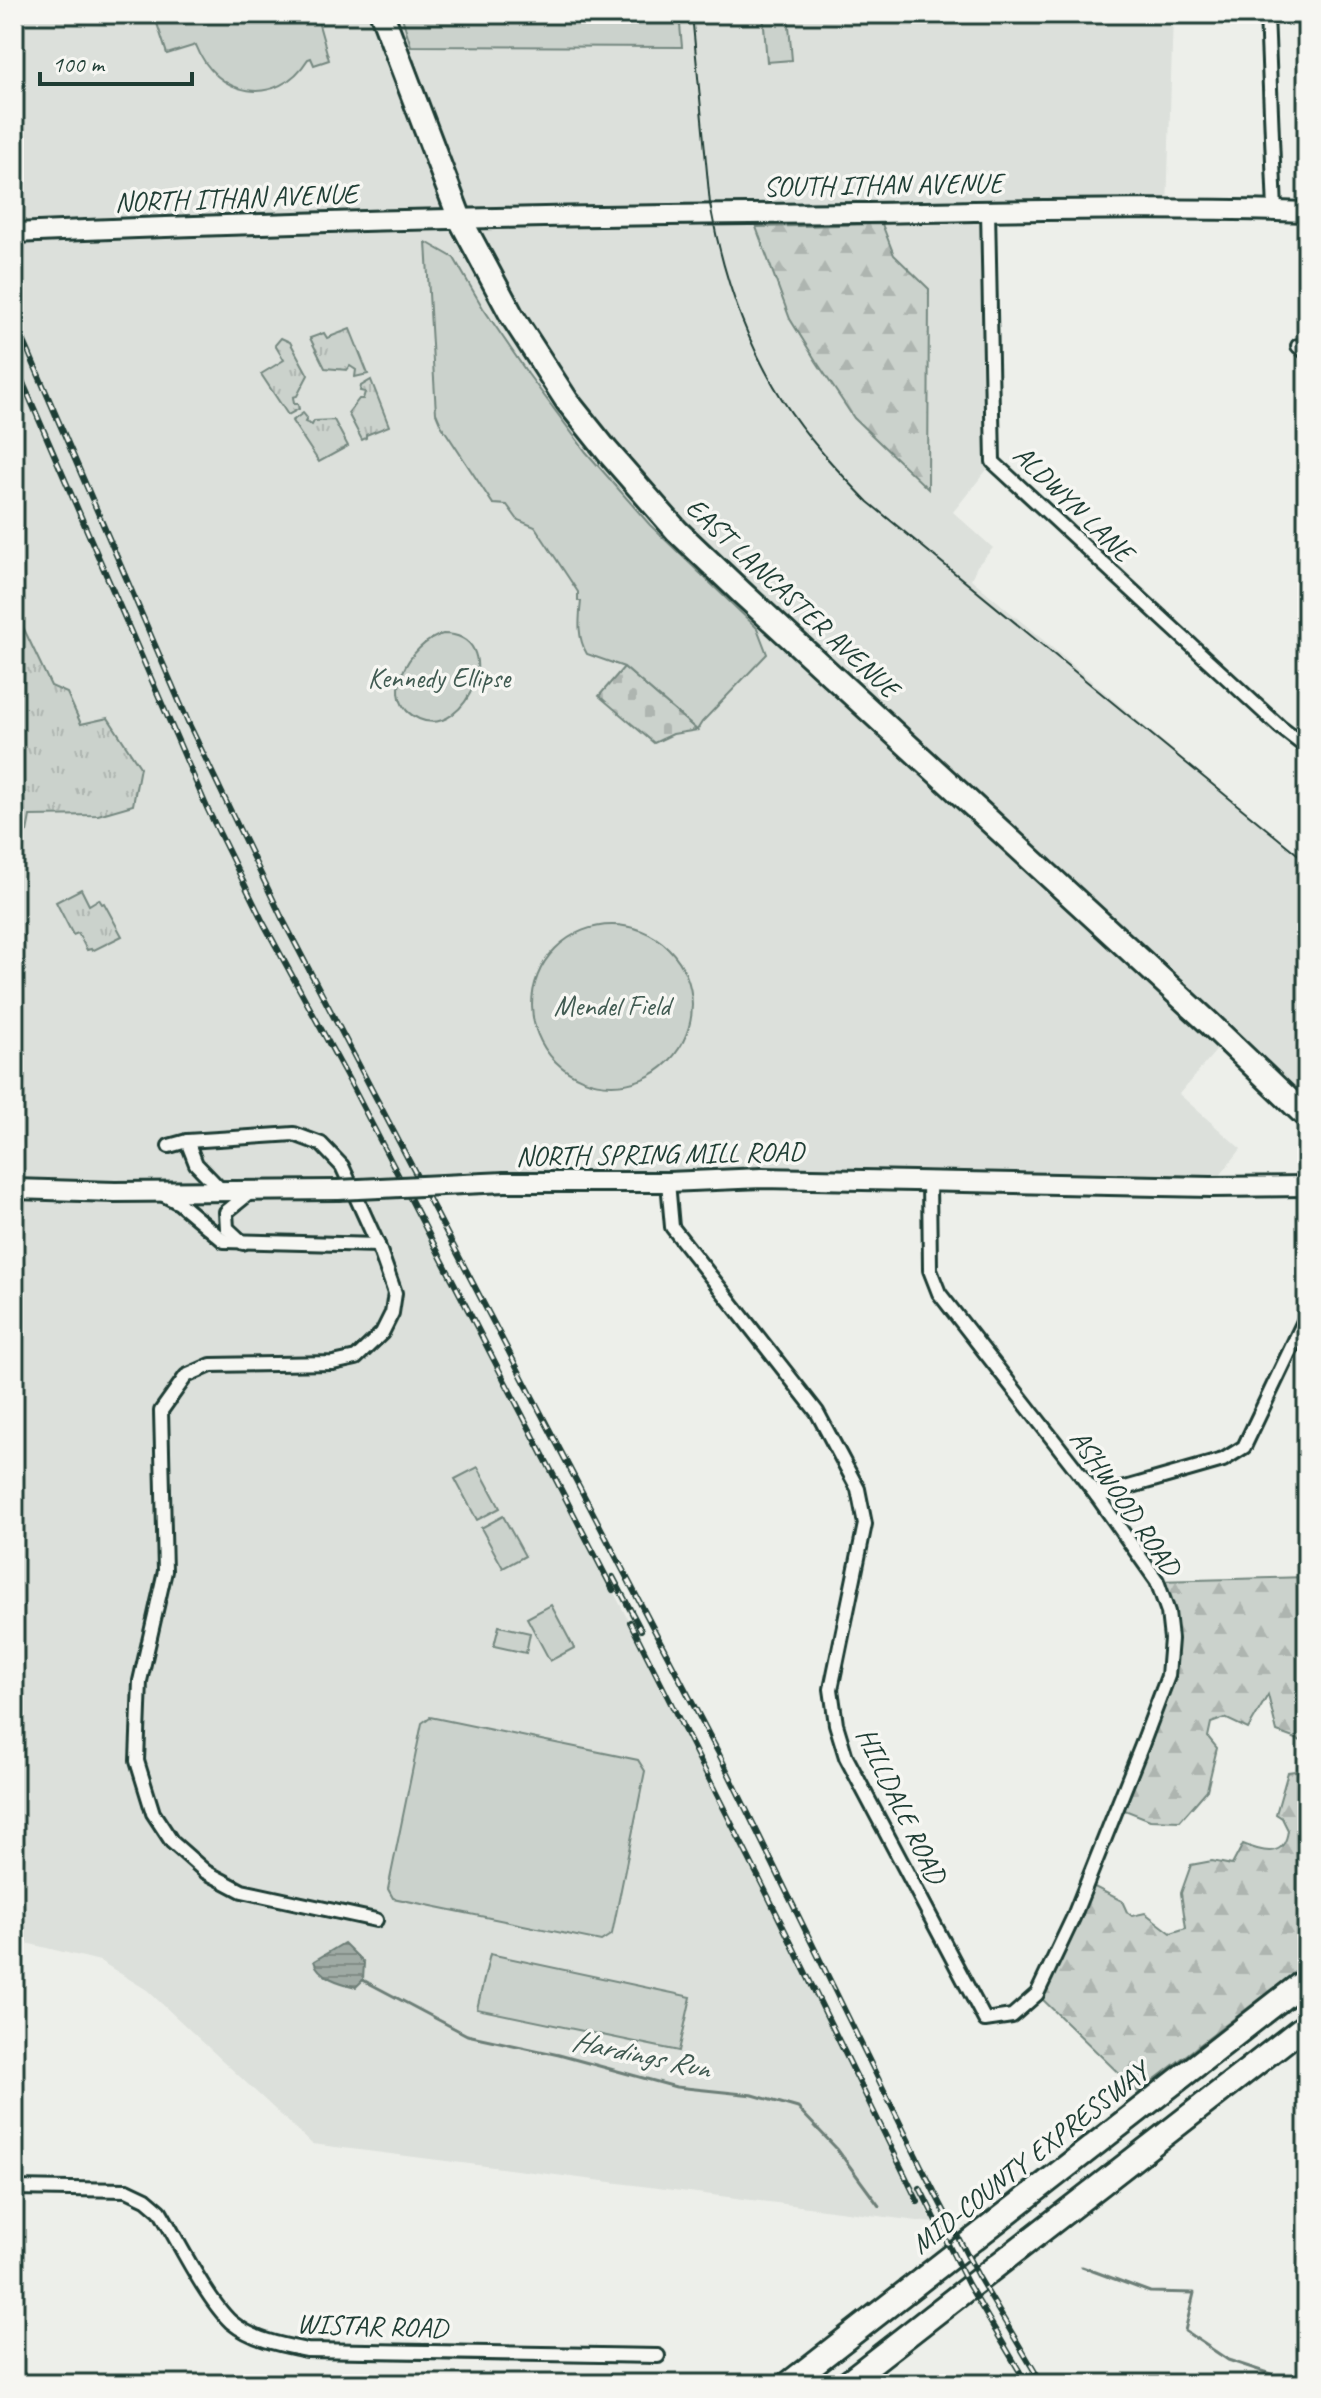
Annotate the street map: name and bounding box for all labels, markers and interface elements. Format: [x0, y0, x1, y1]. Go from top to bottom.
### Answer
scale bar [40, 36, 192, 86]
text: 100 m [52, 49, 106, 79]
street label: SOUTH ITHAN AVENUE [763, 165, 1007, 204]
street label: NORTH ITHAN AVENUE [114, 176, 361, 219]
street label: ALDWYN LANE [1006, 437, 1144, 572]
street label: EAST LANCASTER AVENUE [679, 489, 909, 708]
park label: Kennedy Ellipse [368, 660, 512, 695]
park label: Mendel Field [554, 988, 674, 1023]
street label: NORTH SPRING MILL ROAD [516, 1133, 806, 1174]
street label: ASHWOOD ROAD [1062, 1422, 1190, 1584]
street label: HILLDALE ROAD [849, 1722, 956, 1891]
water label: Hardings Run [569, 2021, 716, 2088]
street label: MID-COUNTY EXPRESSWAY [904, 2051, 1158, 2261]
street label: WISTAR ROAD [296, 2305, 451, 2346]

